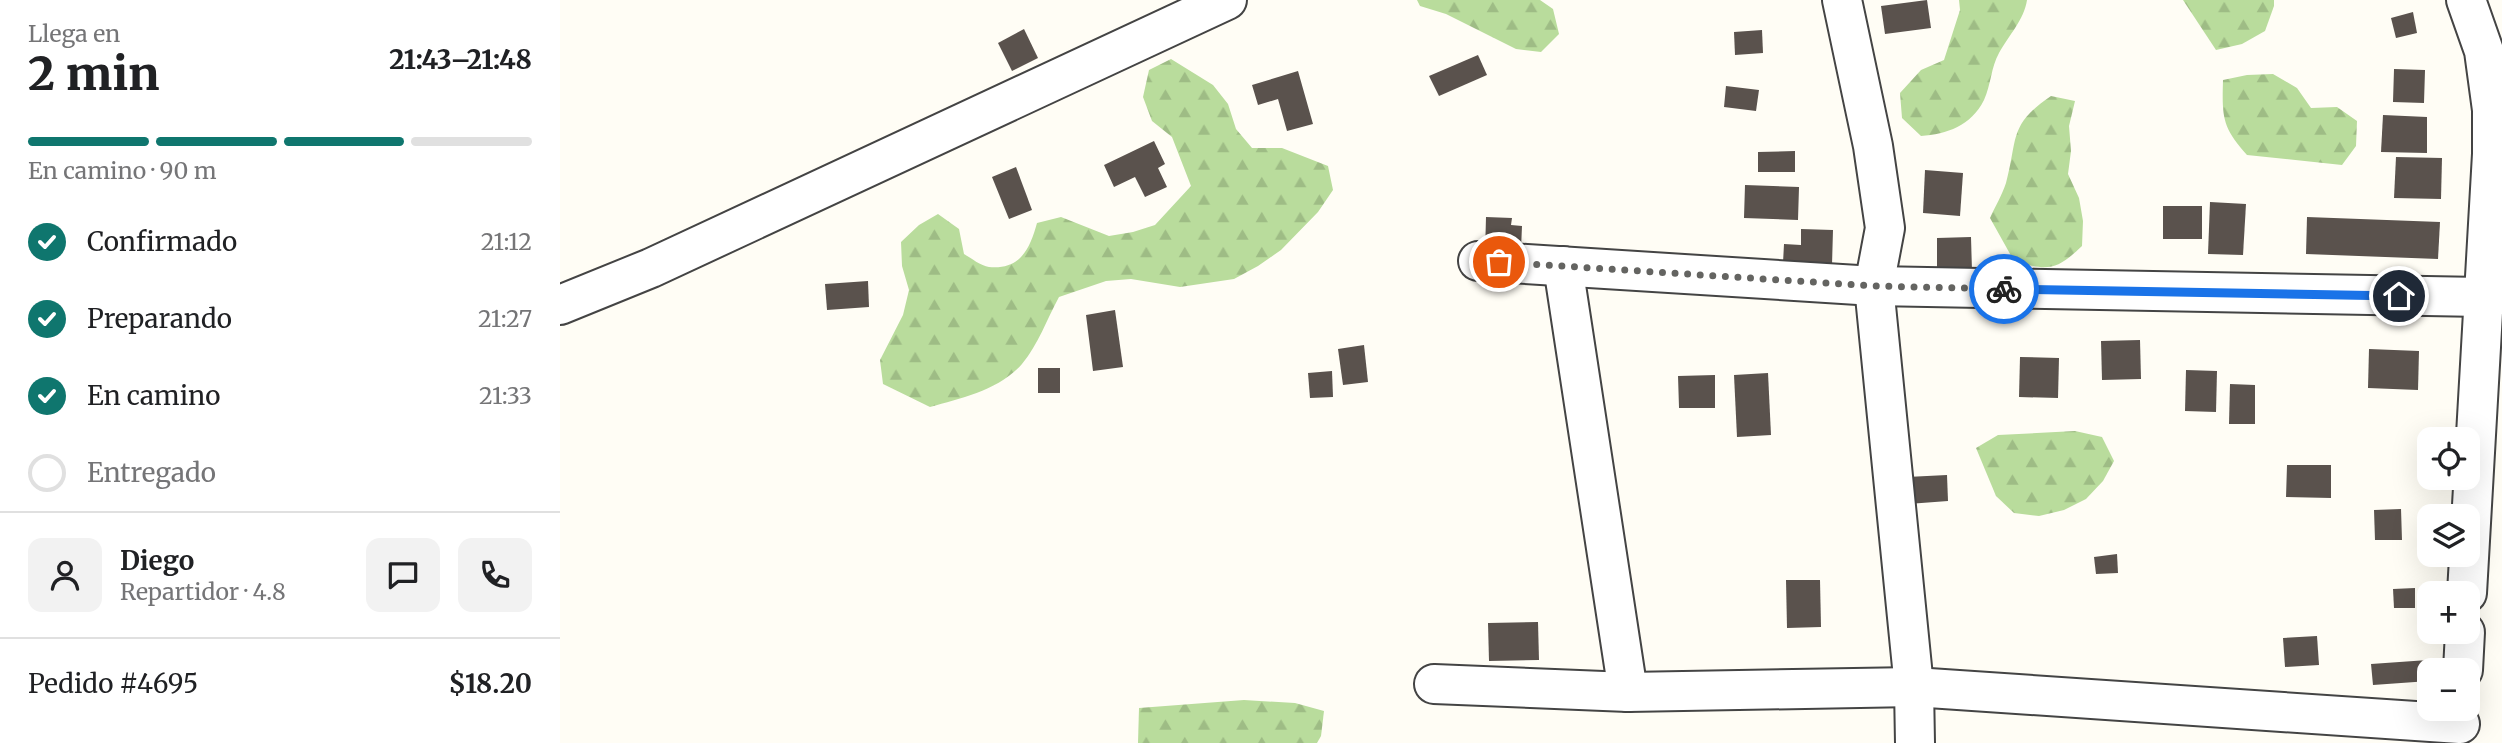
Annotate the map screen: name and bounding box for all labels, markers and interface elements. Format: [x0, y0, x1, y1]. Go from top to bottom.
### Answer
text: Llega en [28, 19, 120, 48]
text: 21:43–21:48 [389, 43, 532, 76]
text: 2 min [28, 45, 160, 103]
text: En camino · 90 m [28, 156, 217, 185]
icon: check [28, 223, 66, 261]
text: Confirmado [87, 225, 237, 258]
text: 21:12 [481, 227, 532, 256]
pin [1469, 232, 1529, 292]
icon: bag [1480, 243, 1518, 281]
courier [1969, 254, 2039, 324]
pin [2369, 266, 2429, 326]
icon: bike [1985, 270, 2023, 308]
icon: home [2380, 277, 2418, 315]
icon: check [28, 300, 66, 338]
text: Preparando [87, 302, 232, 335]
text: 21:27 [478, 304, 532, 333]
icon: check [28, 377, 66, 415]
text: En camino [87, 379, 220, 412]
text: 21:33 [479, 381, 532, 410]
map controls [2417, 427, 2480, 721]
button: locate [2417, 427, 2480, 490]
text: Entregado [87, 456, 216, 489]
button: layers [2417, 504, 2480, 567]
button: person [28, 538, 102, 612]
button: chat [366, 538, 440, 612]
button: phone [458, 538, 532, 612]
text: Diego [120, 544, 194, 577]
text: Repartidor · 4.8 [120, 577, 286, 606]
button: + [2417, 581, 2480, 644]
button: − [2417, 658, 2480, 721]
text: Pedido #4695 [28, 667, 198, 700]
text: $18.20 [449, 667, 532, 700]

